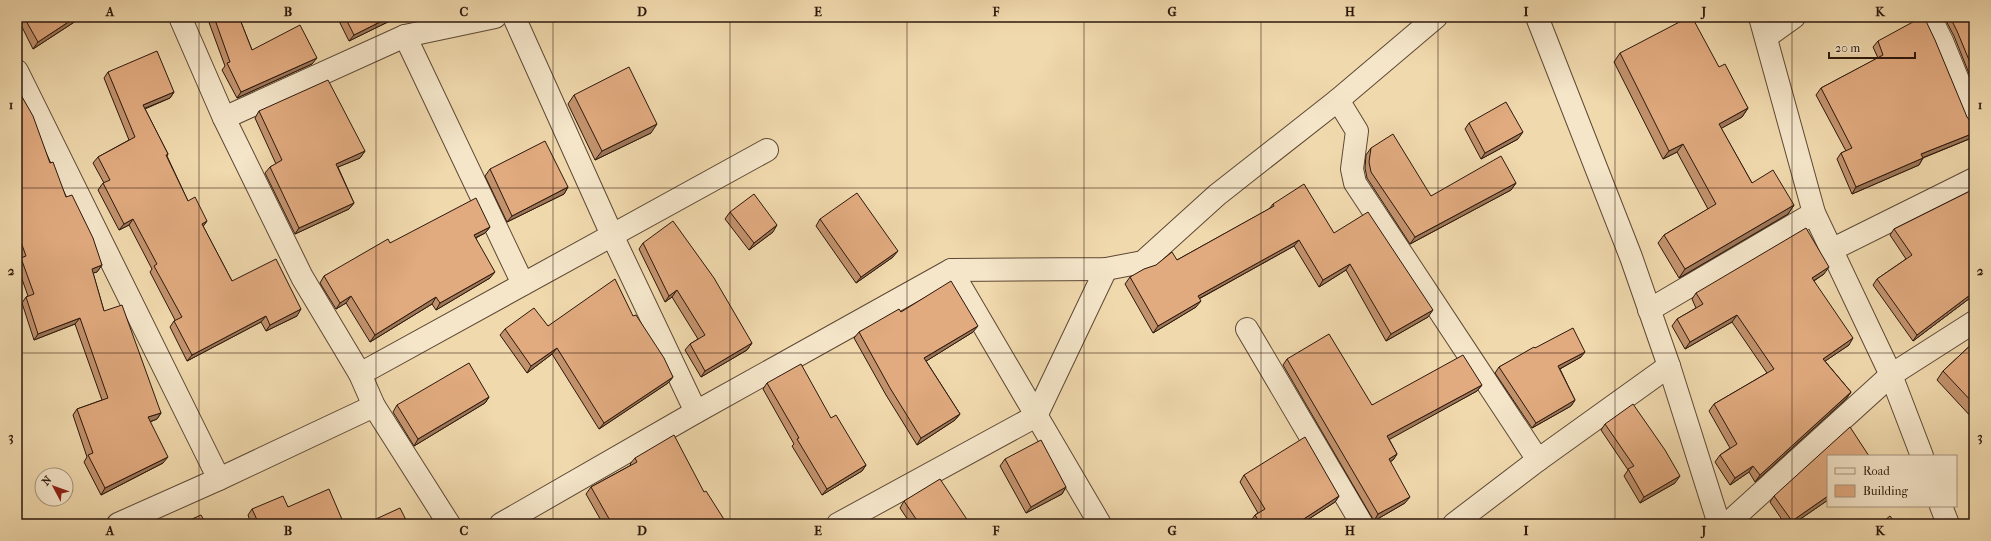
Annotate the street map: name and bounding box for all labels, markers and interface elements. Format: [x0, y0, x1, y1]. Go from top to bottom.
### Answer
text: A [105, 4, 115, 19]
text: B [284, 4, 293, 19]
text: C [460, 4, 469, 19]
text: D [637, 4, 647, 19]
text: E [814, 4, 822, 19]
text: F [992, 4, 1000, 19]
text: G [1167, 4, 1177, 19]
text: H [1345, 4, 1356, 19]
text: I [1523, 4, 1529, 19]
text: J [1700, 4, 1707, 20]
text: K [1875, 4, 1886, 19]
scale bar [1829, 34, 1915, 60]
text: 20 m [1835, 41, 1860, 55]
text: 1 [9, 97, 14, 112]
text: 1 [1978, 97, 1983, 112]
text: 2 [8, 263, 15, 278]
text: 2 [1977, 263, 1984, 278]
text: 3 [8, 429, 14, 445]
text: 3 [1977, 429, 1983, 445]
legend [1827, 455, 1957, 507]
text: Road [1863, 464, 1890, 478]
north arrow [34, 467, 74, 507]
text: N [39, 473, 55, 488]
text: Building [1863, 484, 1908, 498]
text: A [105, 523, 115, 538]
text: B [284, 523, 293, 538]
text: C [460, 523, 469, 538]
text: D [637, 523, 647, 538]
text: E [814, 523, 822, 538]
text: F [992, 523, 1000, 538]
text: G [1167, 523, 1177, 538]
text: H [1345, 523, 1356, 538]
text: I [1523, 523, 1529, 538]
text: J [1700, 523, 1707, 539]
text: K [1875, 523, 1886, 538]

